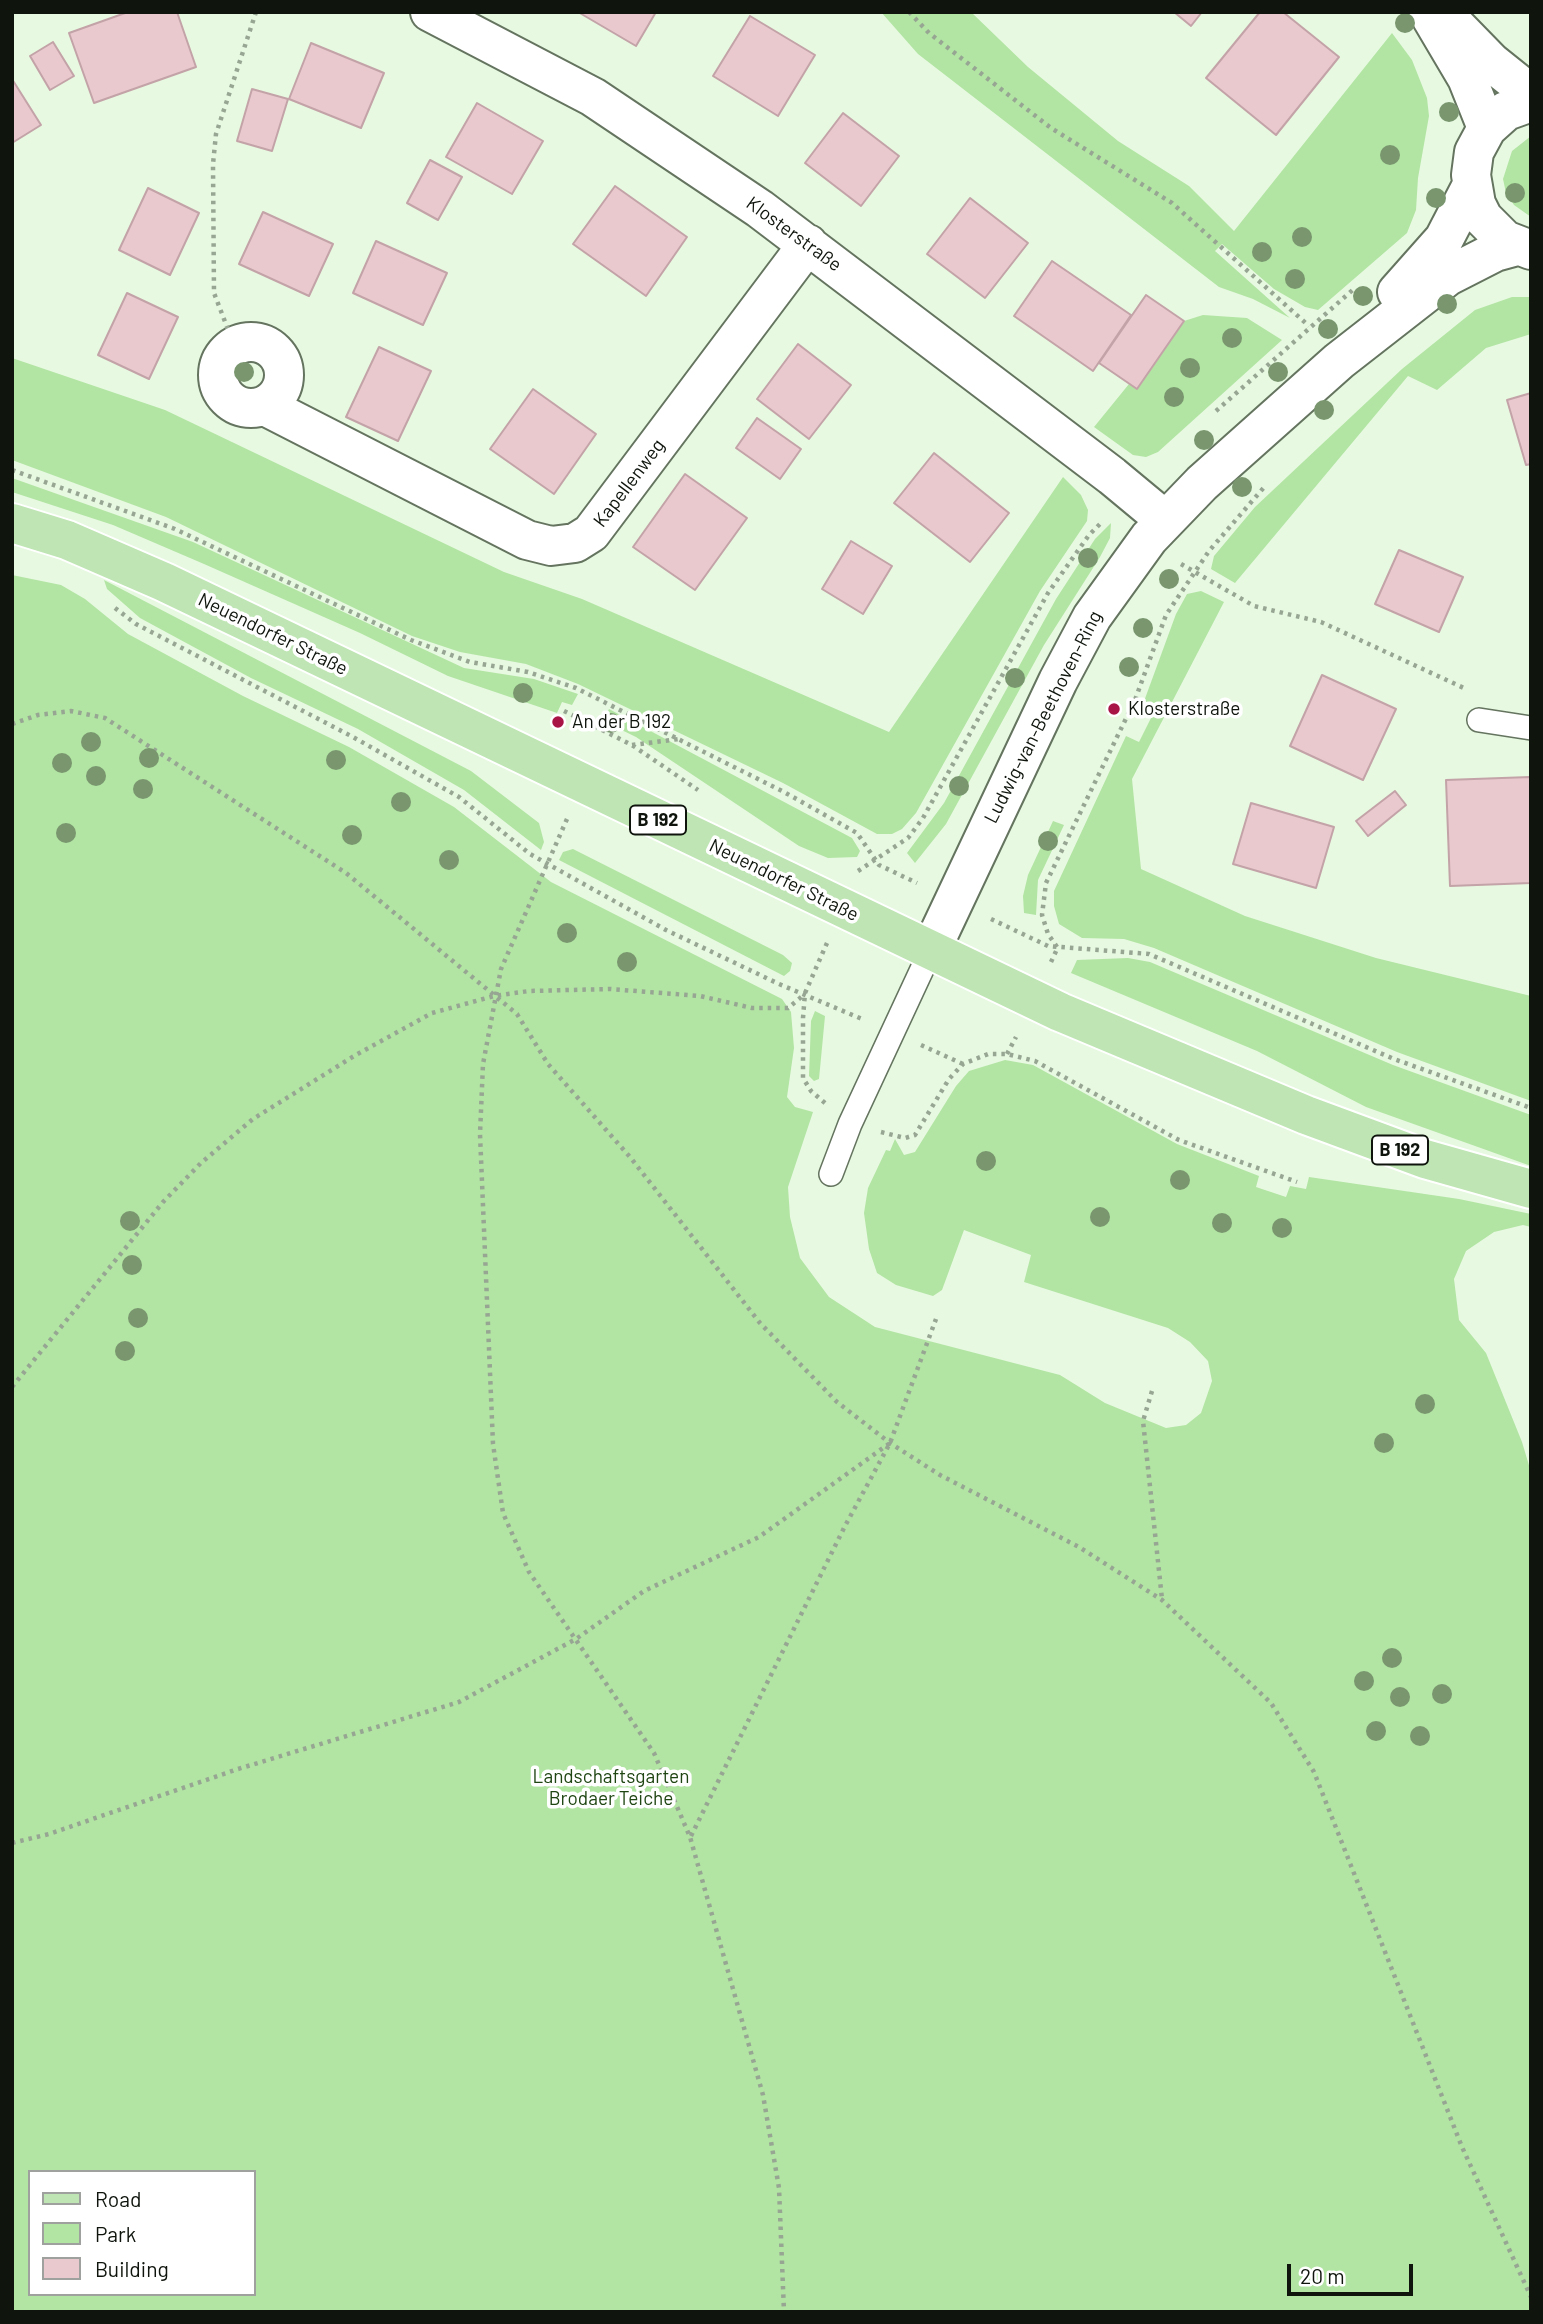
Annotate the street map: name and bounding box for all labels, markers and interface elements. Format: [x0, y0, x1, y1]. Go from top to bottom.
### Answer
street label: Klosterstraße [742, 192, 846, 276]
street label: Kapellenweg [588, 434, 670, 532]
street label: Neuendorfer Straße [195, 588, 351, 680]
street label: Ludwig-van-Beethoven-Ring [979, 607, 1107, 827]
place label: Klosterstraße [1128, 698, 1240, 720]
marker: Klosterstraße [1106, 701, 1122, 717]
place label: An der B 192 [572, 711, 671, 733]
marker: An der B 192 [550, 714, 566, 730]
road number: B 192 [630, 806, 686, 834]
street label: Neuendorfer Straße [706, 834, 862, 926]
road number: B 192 [1372, 1135, 1428, 1164]
park label: Landschaftsgarten Brodaer Teiche [533, 1766, 689, 1810]
legend [28, 2170, 256, 2296]
text: Road [95, 2186, 141, 2211]
text: Park [95, 2221, 136, 2246]
scale bar [1291, 2250, 1417, 2294]
text: Building [95, 2256, 169, 2281]
text: 20 m [1300, 2263, 1345, 2288]

